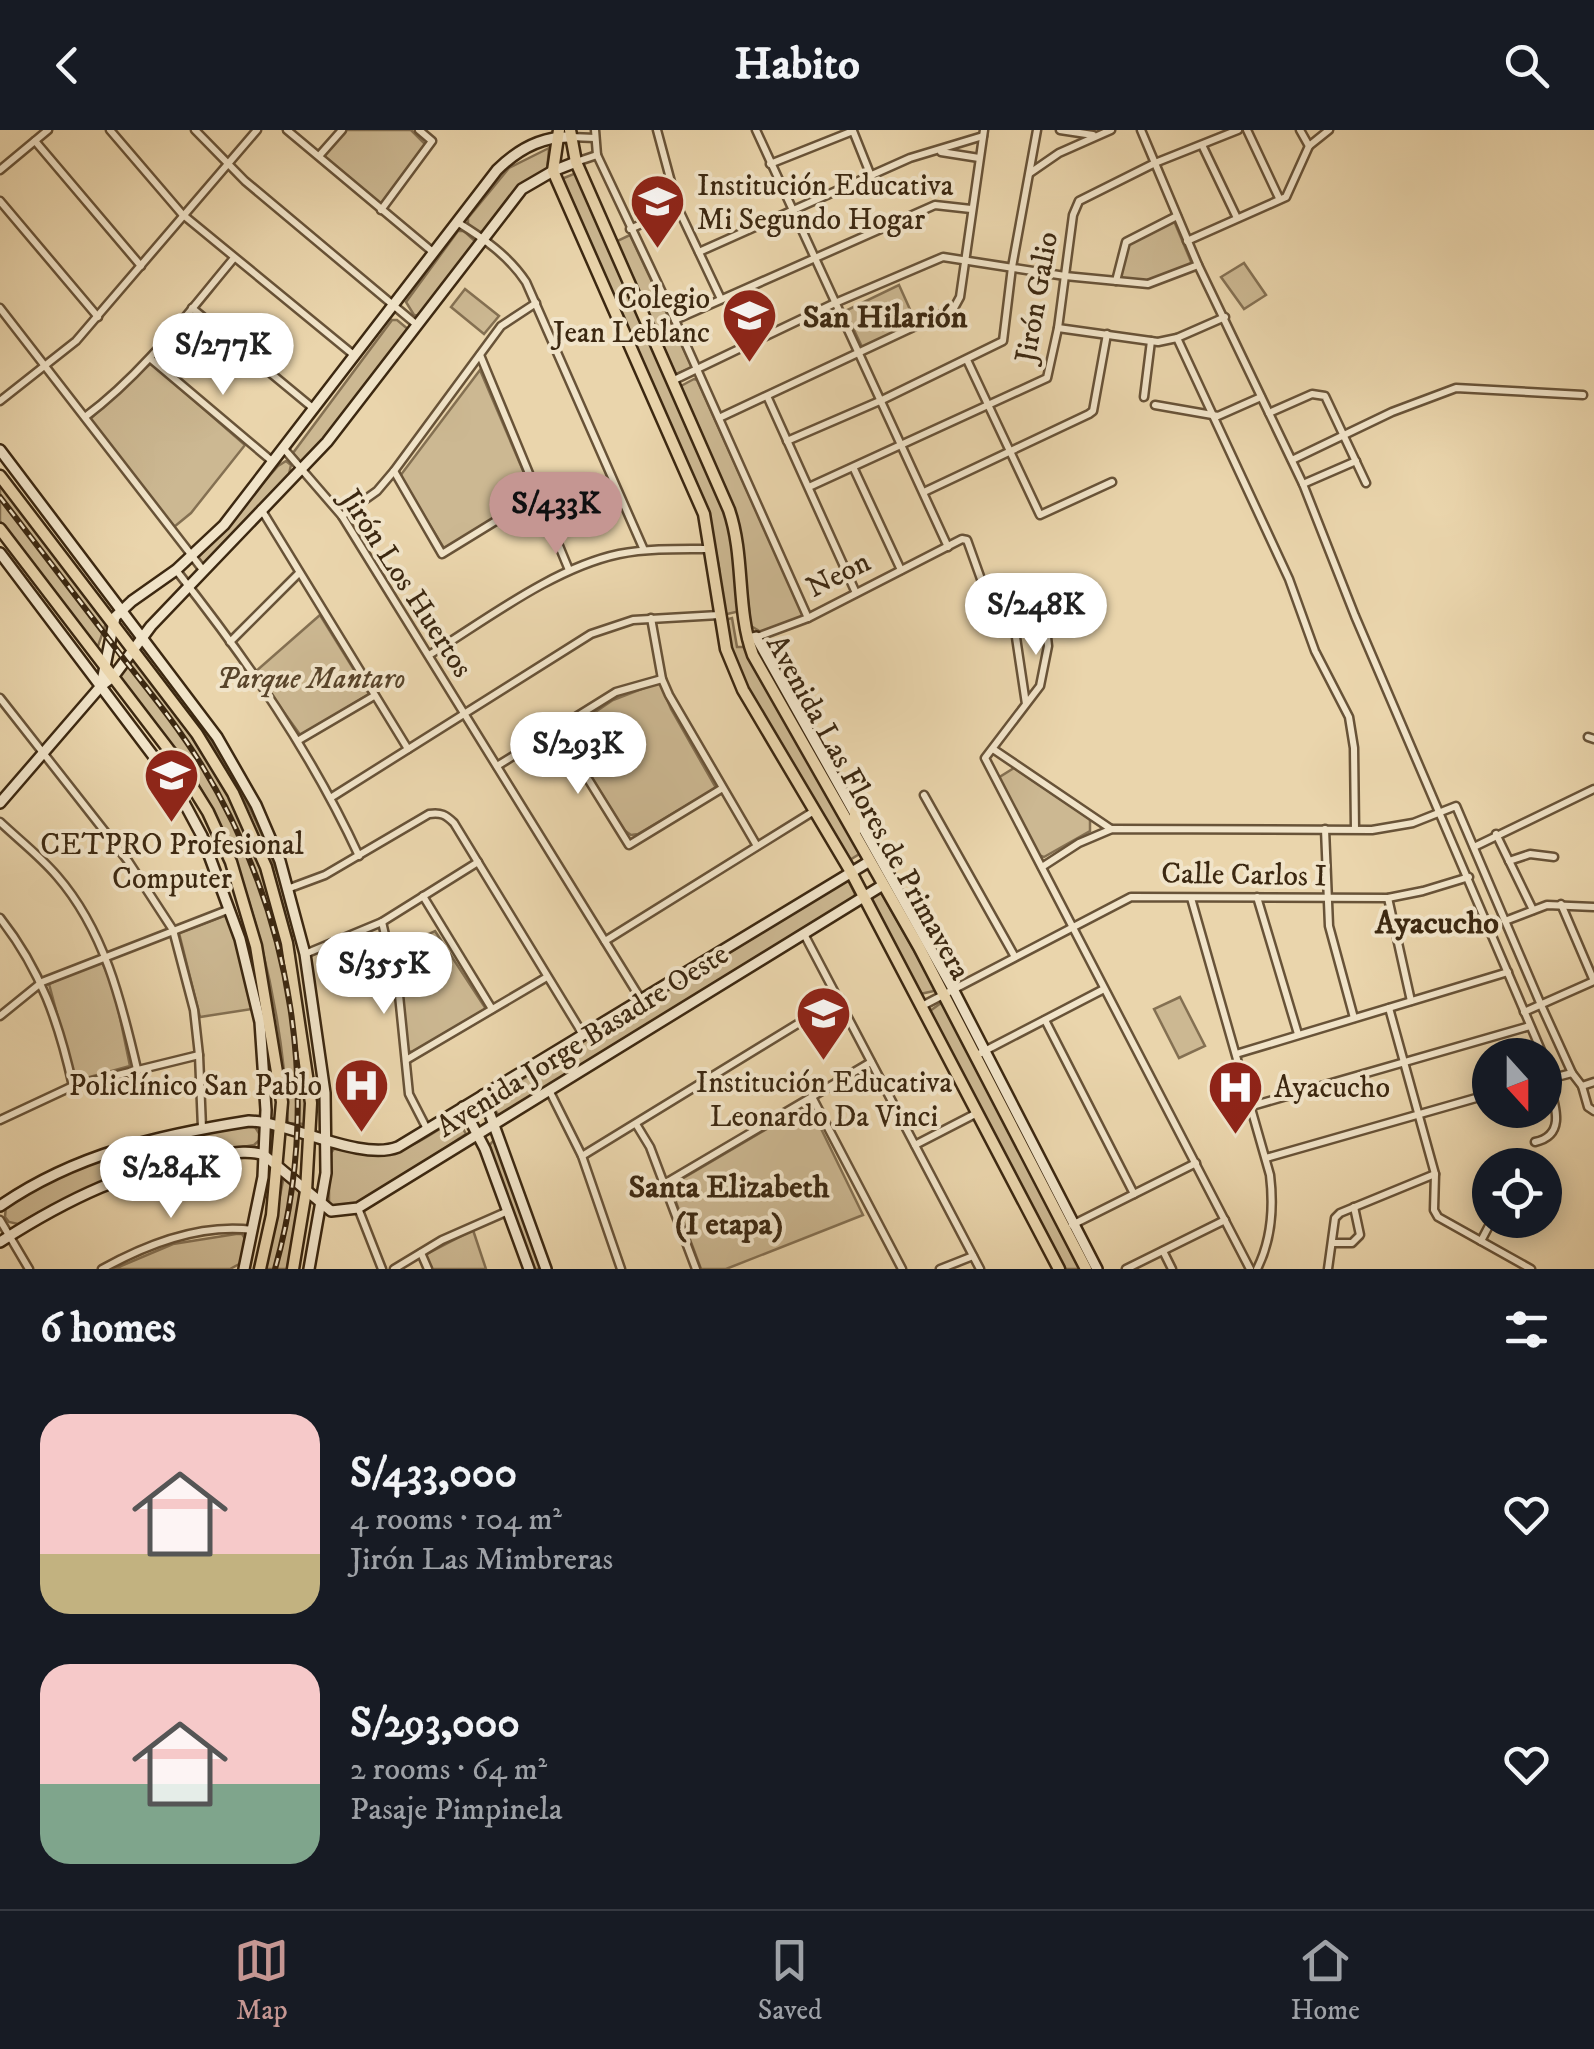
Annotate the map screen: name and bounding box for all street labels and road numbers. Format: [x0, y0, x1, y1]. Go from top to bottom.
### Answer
street label: Jirón Galio [1007, 229, 1067, 368]
street label: Jirón Los Huertos [330, 480, 480, 685]
street label: Neon [801, 544, 877, 607]
street label: Avenida Las Flores de Primavera [757, 629, 978, 987]
street label: Calle Carlos I [1161, 856, 1327, 895]
street label: Avenida Jorge Basadre Oeste [430, 936, 736, 1146]

